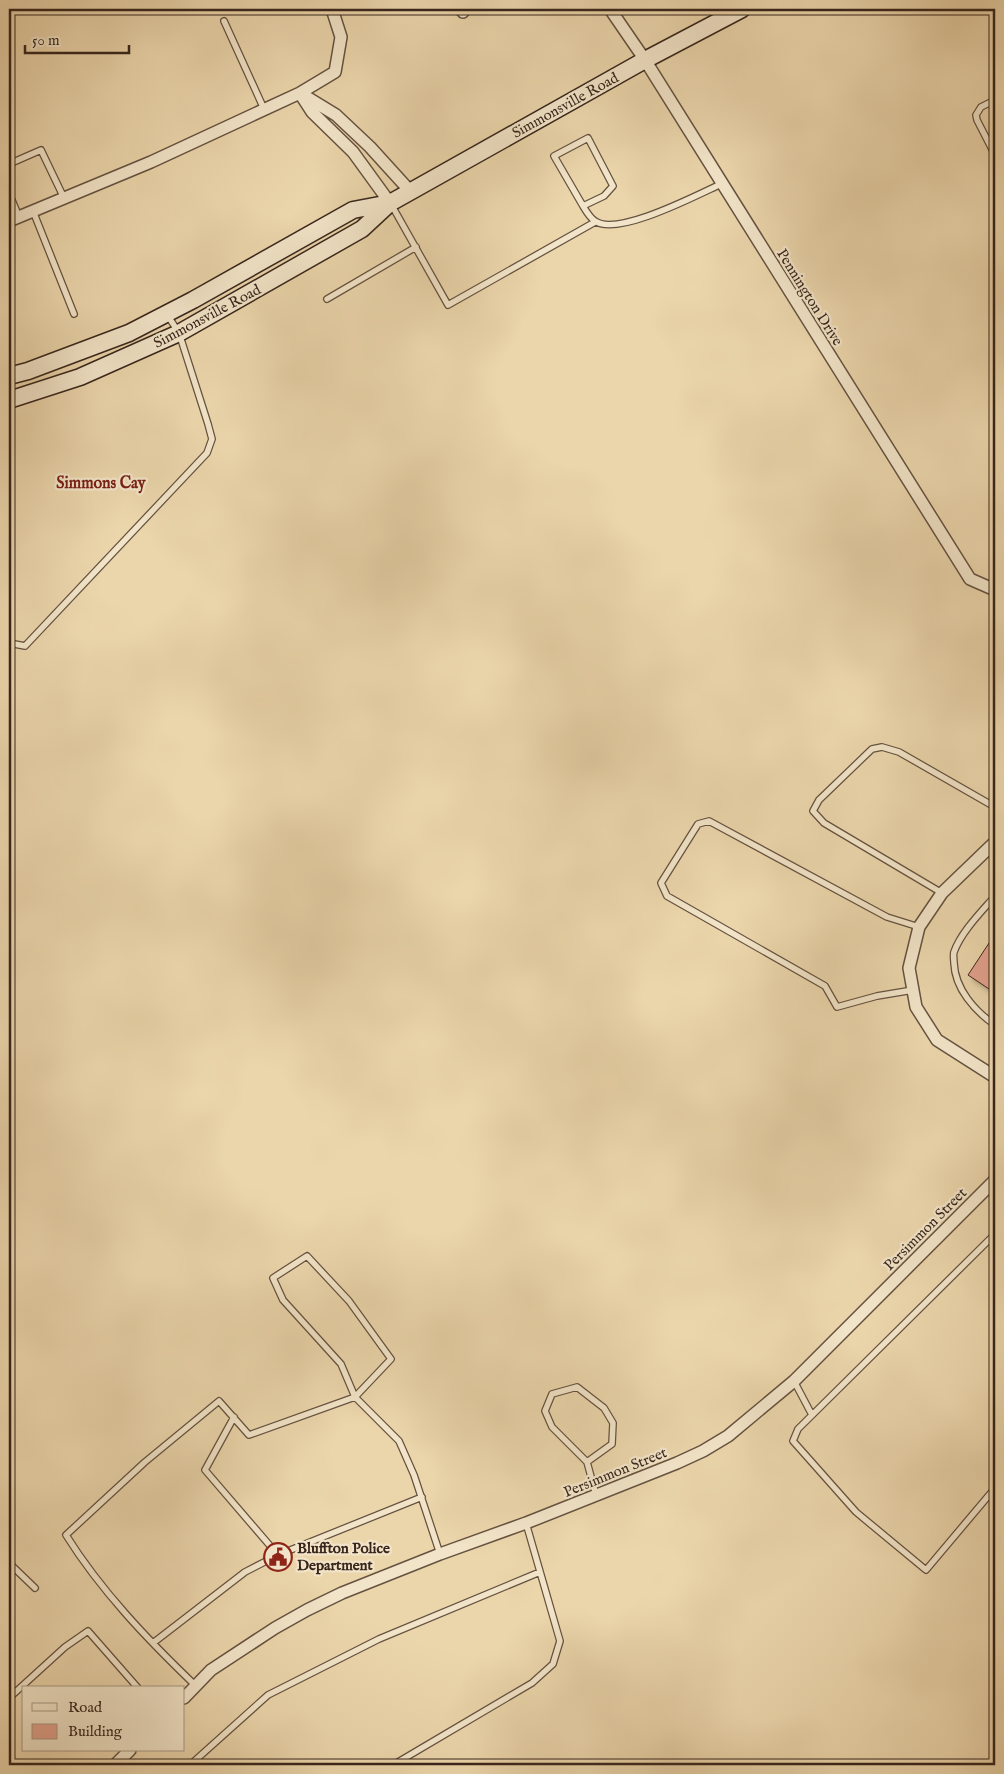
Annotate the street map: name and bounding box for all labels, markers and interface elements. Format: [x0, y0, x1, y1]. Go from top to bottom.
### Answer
scale bar [25, 22, 129, 54]
text: 50 m [32, 31, 60, 50]
street label: Simmonsville Road [509, 68, 623, 143]
street label: Pennington Drive [772, 245, 847, 349]
street label: Simmonsville Road [150, 280, 265, 353]
district label: Simmons Cay [56, 474, 147, 494]
street label: Persimmon Street [880, 1184, 971, 1275]
street label: Persimmon Street [561, 1443, 670, 1502]
place label: Bluffton Police Department [297, 1539, 390, 1575]
public building icon: Bluffton Police Department [263, 1542, 293, 1572]
legend [22, 1686, 185, 1752]
text: Road [68, 1698, 103, 1717]
text: Building [68, 1722, 123, 1741]

